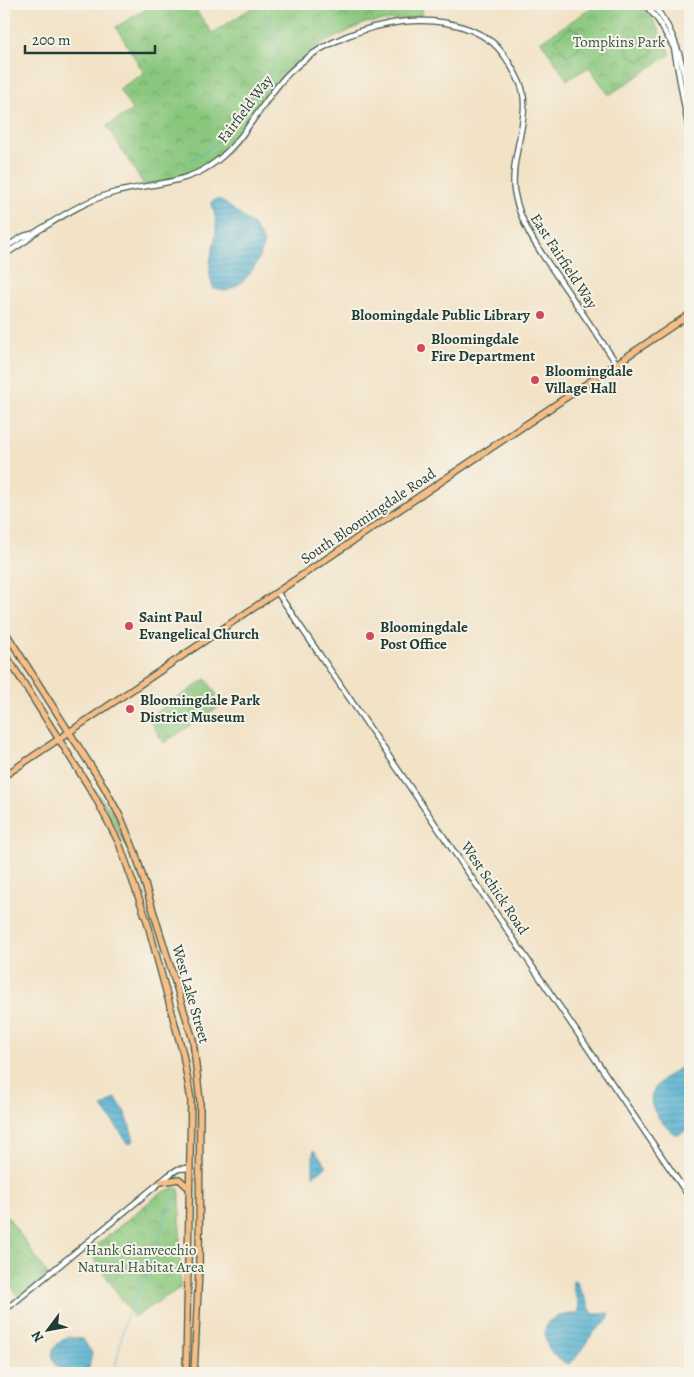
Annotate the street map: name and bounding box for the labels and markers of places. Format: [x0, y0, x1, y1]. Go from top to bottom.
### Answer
place label: Bloomingdale Public Library [351, 305, 531, 325]
marker: Bloomingdale Public Library [534, 309, 546, 321]
place label: Bloomingdale Fire Department [431, 329, 535, 366]
marker: Bloomingdale Fire Department [415, 342, 427, 354]
place label: Bloomingdale Village Hall [544, 361, 633, 398]
marker: Bloomingdale Village Hall [529, 374, 541, 386]
place label: Saint Paul Evangelical Church [139, 607, 259, 644]
place label: Bloomingdale Post Office [380, 617, 468, 654]
marker: Saint Paul Evangelical Church [123, 620, 135, 632]
marker: Bloomingdale Post Office [364, 630, 376, 642]
place label: Bloomingdale Park District Museum [140, 690, 260, 727]
marker: Bloomingdale Park District Museum [124, 703, 136, 715]

